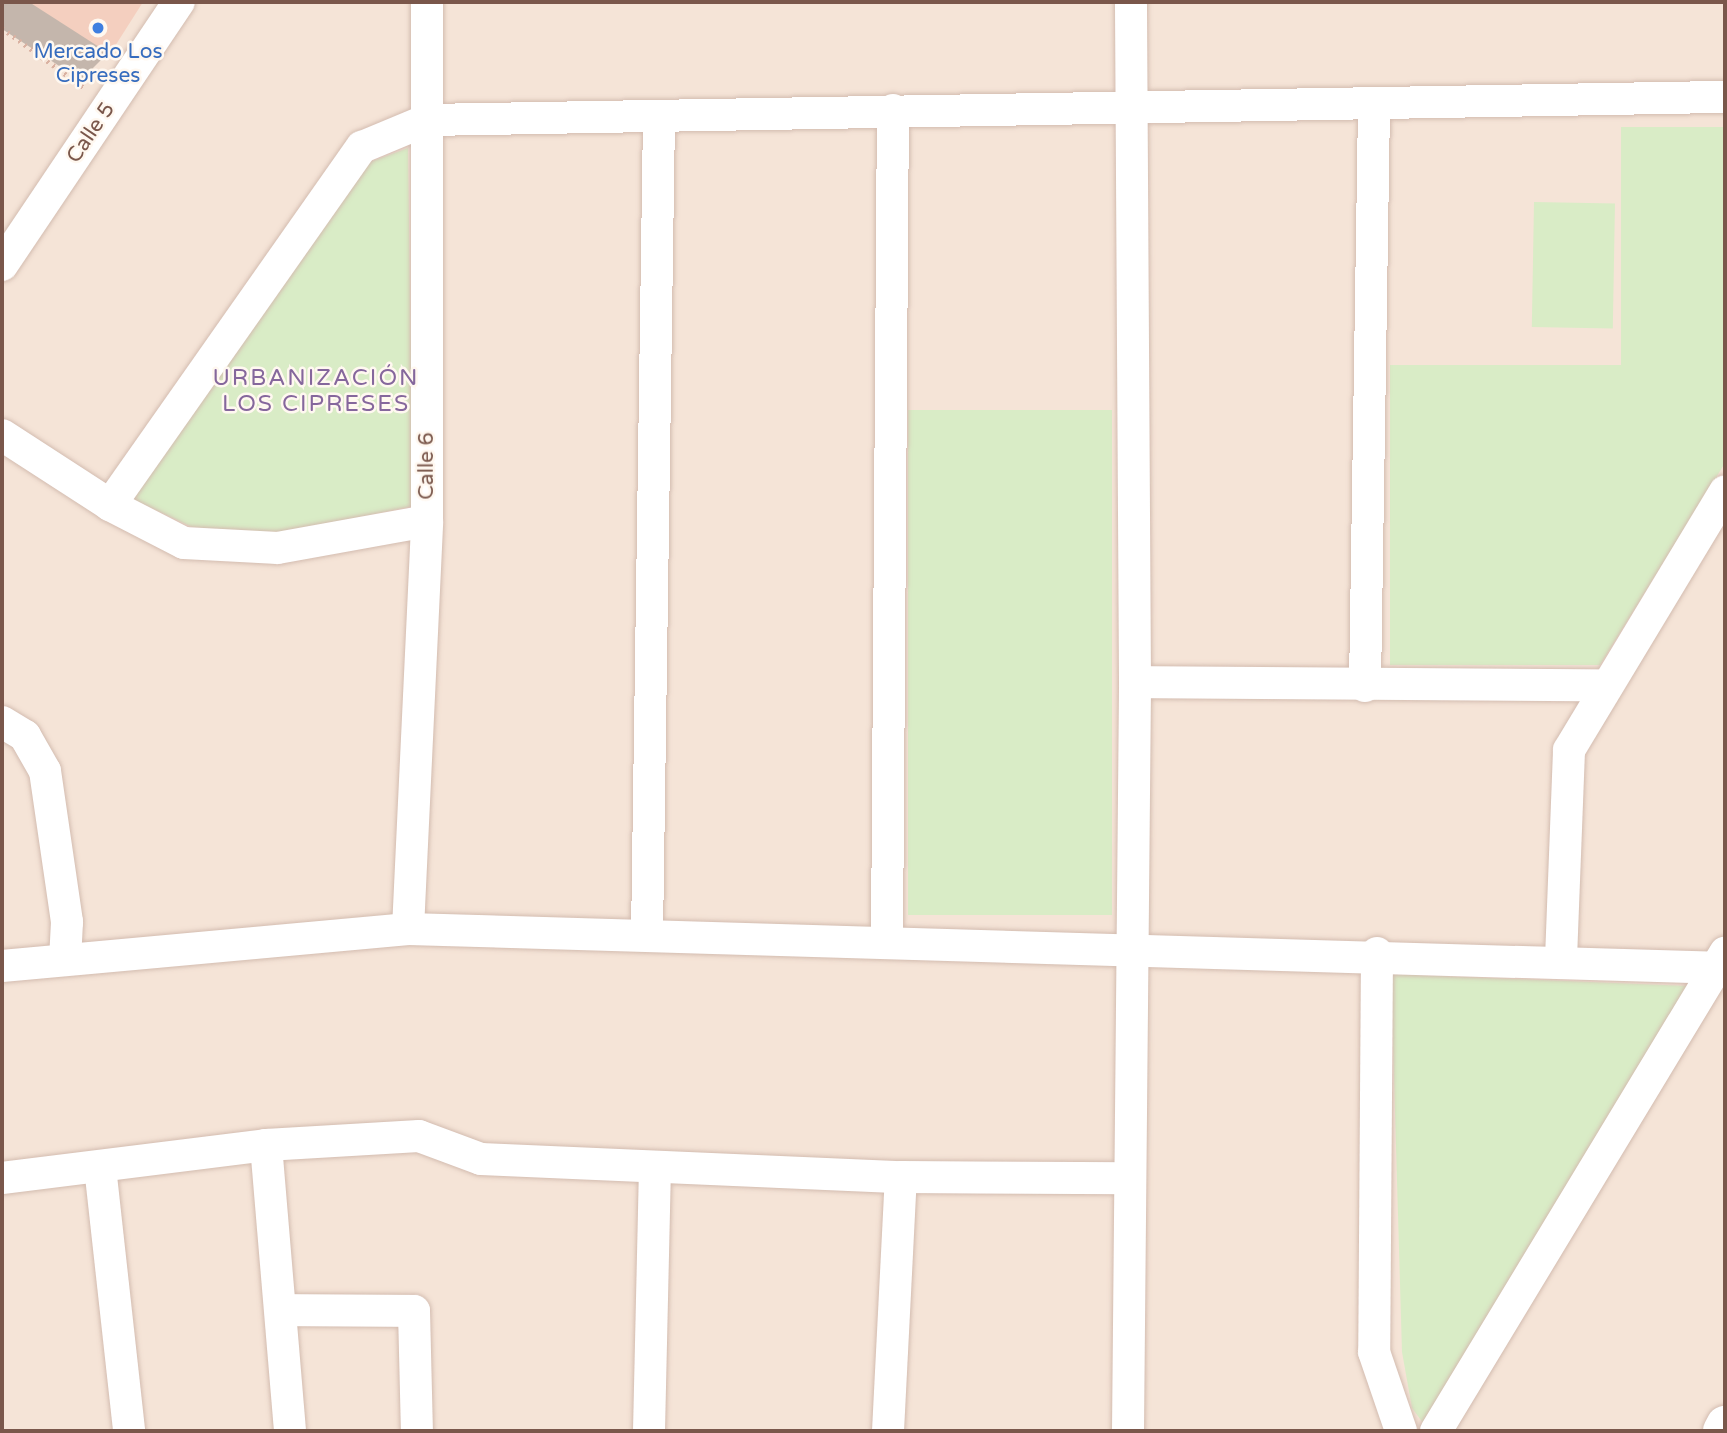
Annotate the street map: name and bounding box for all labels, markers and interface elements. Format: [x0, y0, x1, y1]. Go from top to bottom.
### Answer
marker: Mercado Los Cipreses [90, 20, 106, 36]
place label: Mercado Los Cipreses [33, 39, 163, 89]
street label: Calle 5 [62, 98, 120, 168]
district label: URBANIZACIÓN LOS CIPRESES [214, 364, 418, 418]
street label: Calle 6 [414, 432, 440, 500]

